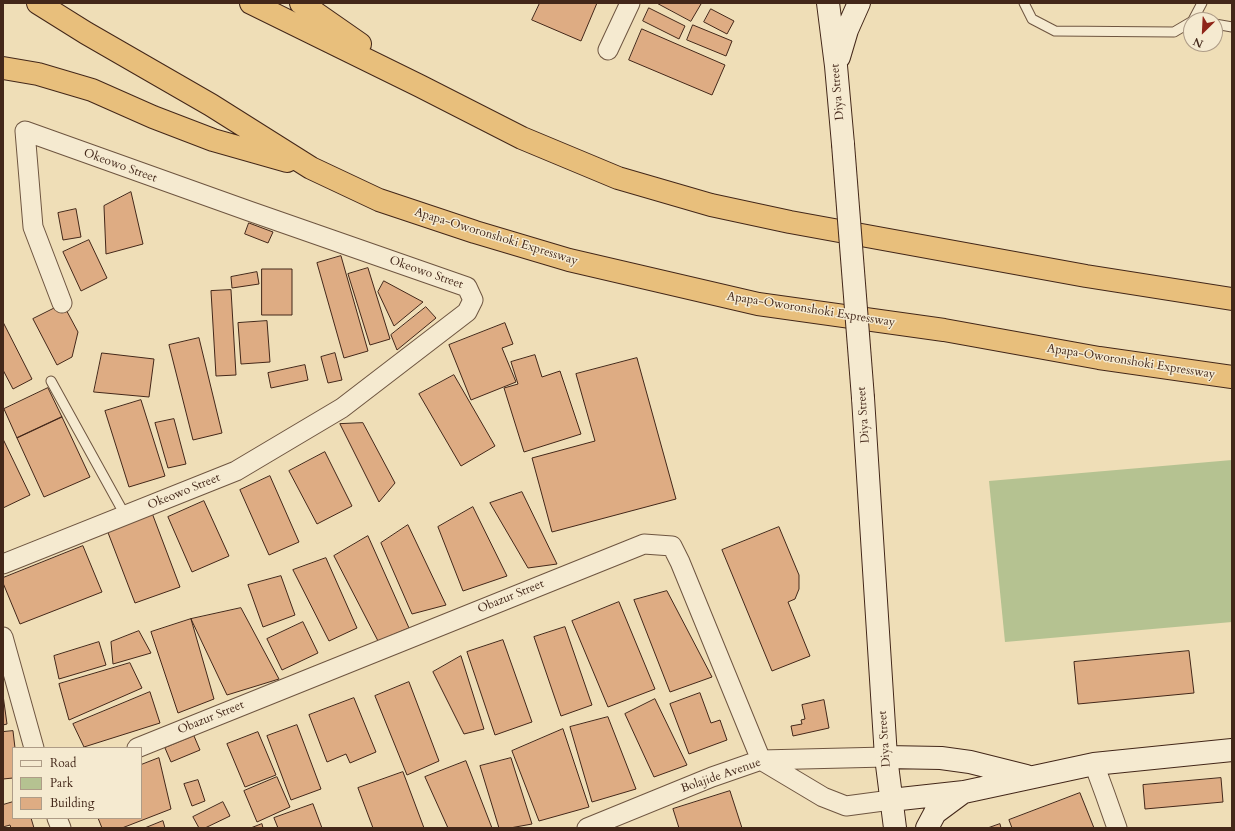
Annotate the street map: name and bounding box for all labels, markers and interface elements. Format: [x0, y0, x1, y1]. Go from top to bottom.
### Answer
north arrow [1183, 12, 1223, 52]
text: N [1191, 34, 1206, 51]
street label: Diya Street [828, 63, 848, 121]
street label: Okeowo Street [81, 146, 159, 186]
street label: Apapa-Oworonshoki Expressway [413, 205, 579, 269]
street label: Okeowo Street [387, 254, 465, 292]
street label: Apapa-Oworonshoki Expressway [726, 290, 896, 330]
street label: Apapa-Oworonshoki Expressway [1046, 342, 1216, 382]
street label: Diya Street [855, 386, 873, 444]
street label: Okeowo Street [146, 471, 222, 513]
street label: Obazur Street [476, 577, 546, 617]
street label: Obazur Street [176, 698, 246, 738]
street label: Diya Street [876, 710, 894, 768]
legend [12, 747, 142, 819]
text: Road [50, 755, 76, 771]
street label: Bolajide Avenue [679, 756, 763, 796]
text: Park [50, 775, 73, 791]
text: Building [50, 795, 94, 811]

